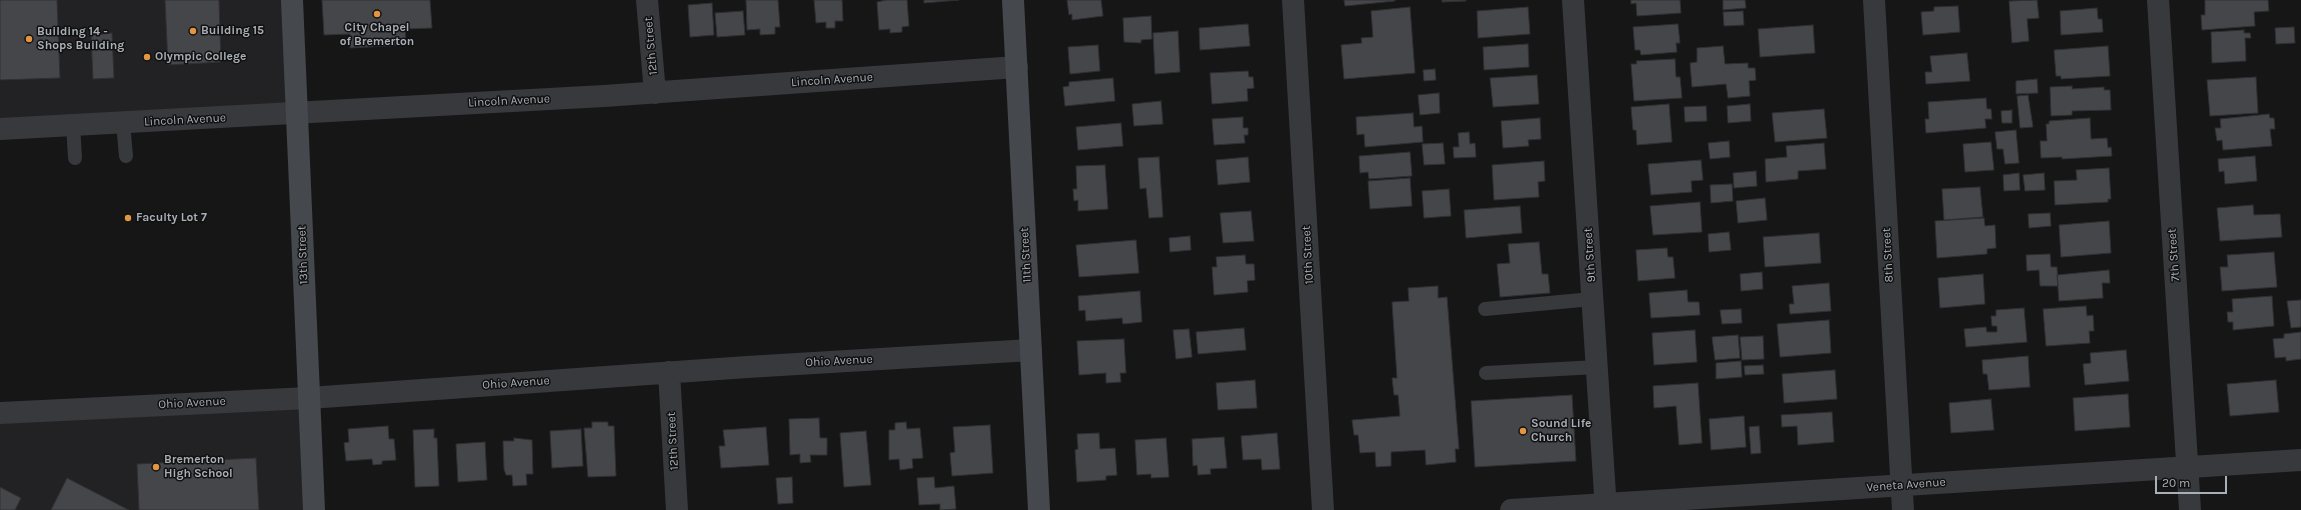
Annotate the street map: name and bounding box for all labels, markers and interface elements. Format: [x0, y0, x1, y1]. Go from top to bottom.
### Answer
marker: City Chapel of Bremerton [372, 9, 382, 19]
street label: 12th Street [641, 16, 661, 76]
place label: City Chapel of Bremerton [340, 21, 414, 49]
place label: Building 15 [201, 24, 264, 38]
place label: Building 14 - Shops Building [37, 25, 124, 53]
marker: Building 15 [188, 26, 198, 36]
marker: Building 14 - Shops Building [24, 34, 34, 44]
place label: Olympic College [155, 50, 246, 64]
marker: Olympic College [142, 52, 152, 62]
street label: Lincoln Avenue [791, 70, 873, 90]
street label: Lincoln Avenue [468, 92, 550, 110]
street label: Lincoln Avenue [144, 111, 226, 129]
place label: Faculty Lot 7 [136, 211, 207, 225]
marker: Faculty Lot 7 [123, 213, 133, 223]
street label: 13th Street [295, 225, 311, 285]
street label: 10th Street [1299, 225, 1317, 285]
street label: 11th Street [1017, 227, 1035, 283]
street label: 9th Street [1581, 227, 1599, 283]
street label: 8th Street [1879, 227, 1897, 283]
street label: 7th Street [2165, 228, 2183, 282]
street label: Ohio Avenue [805, 352, 873, 370]
street label: Ohio Avenue [482, 373, 550, 393]
street label: Ohio Avenue [158, 394, 226, 412]
street label: 12th Street [664, 411, 682, 471]
place label: Sound Life Church [1531, 417, 1591, 445]
marker: Sound Life Church [1518, 426, 1528, 436]
place label: Bremerton High School [164, 453, 233, 481]
marker: Bremerton High School [151, 462, 161, 472]
scale bar [2157, 468, 2229, 494]
street label: Veneta Avenue [1866, 475, 1946, 495]
text: 20 m [2162, 476, 2190, 490]

